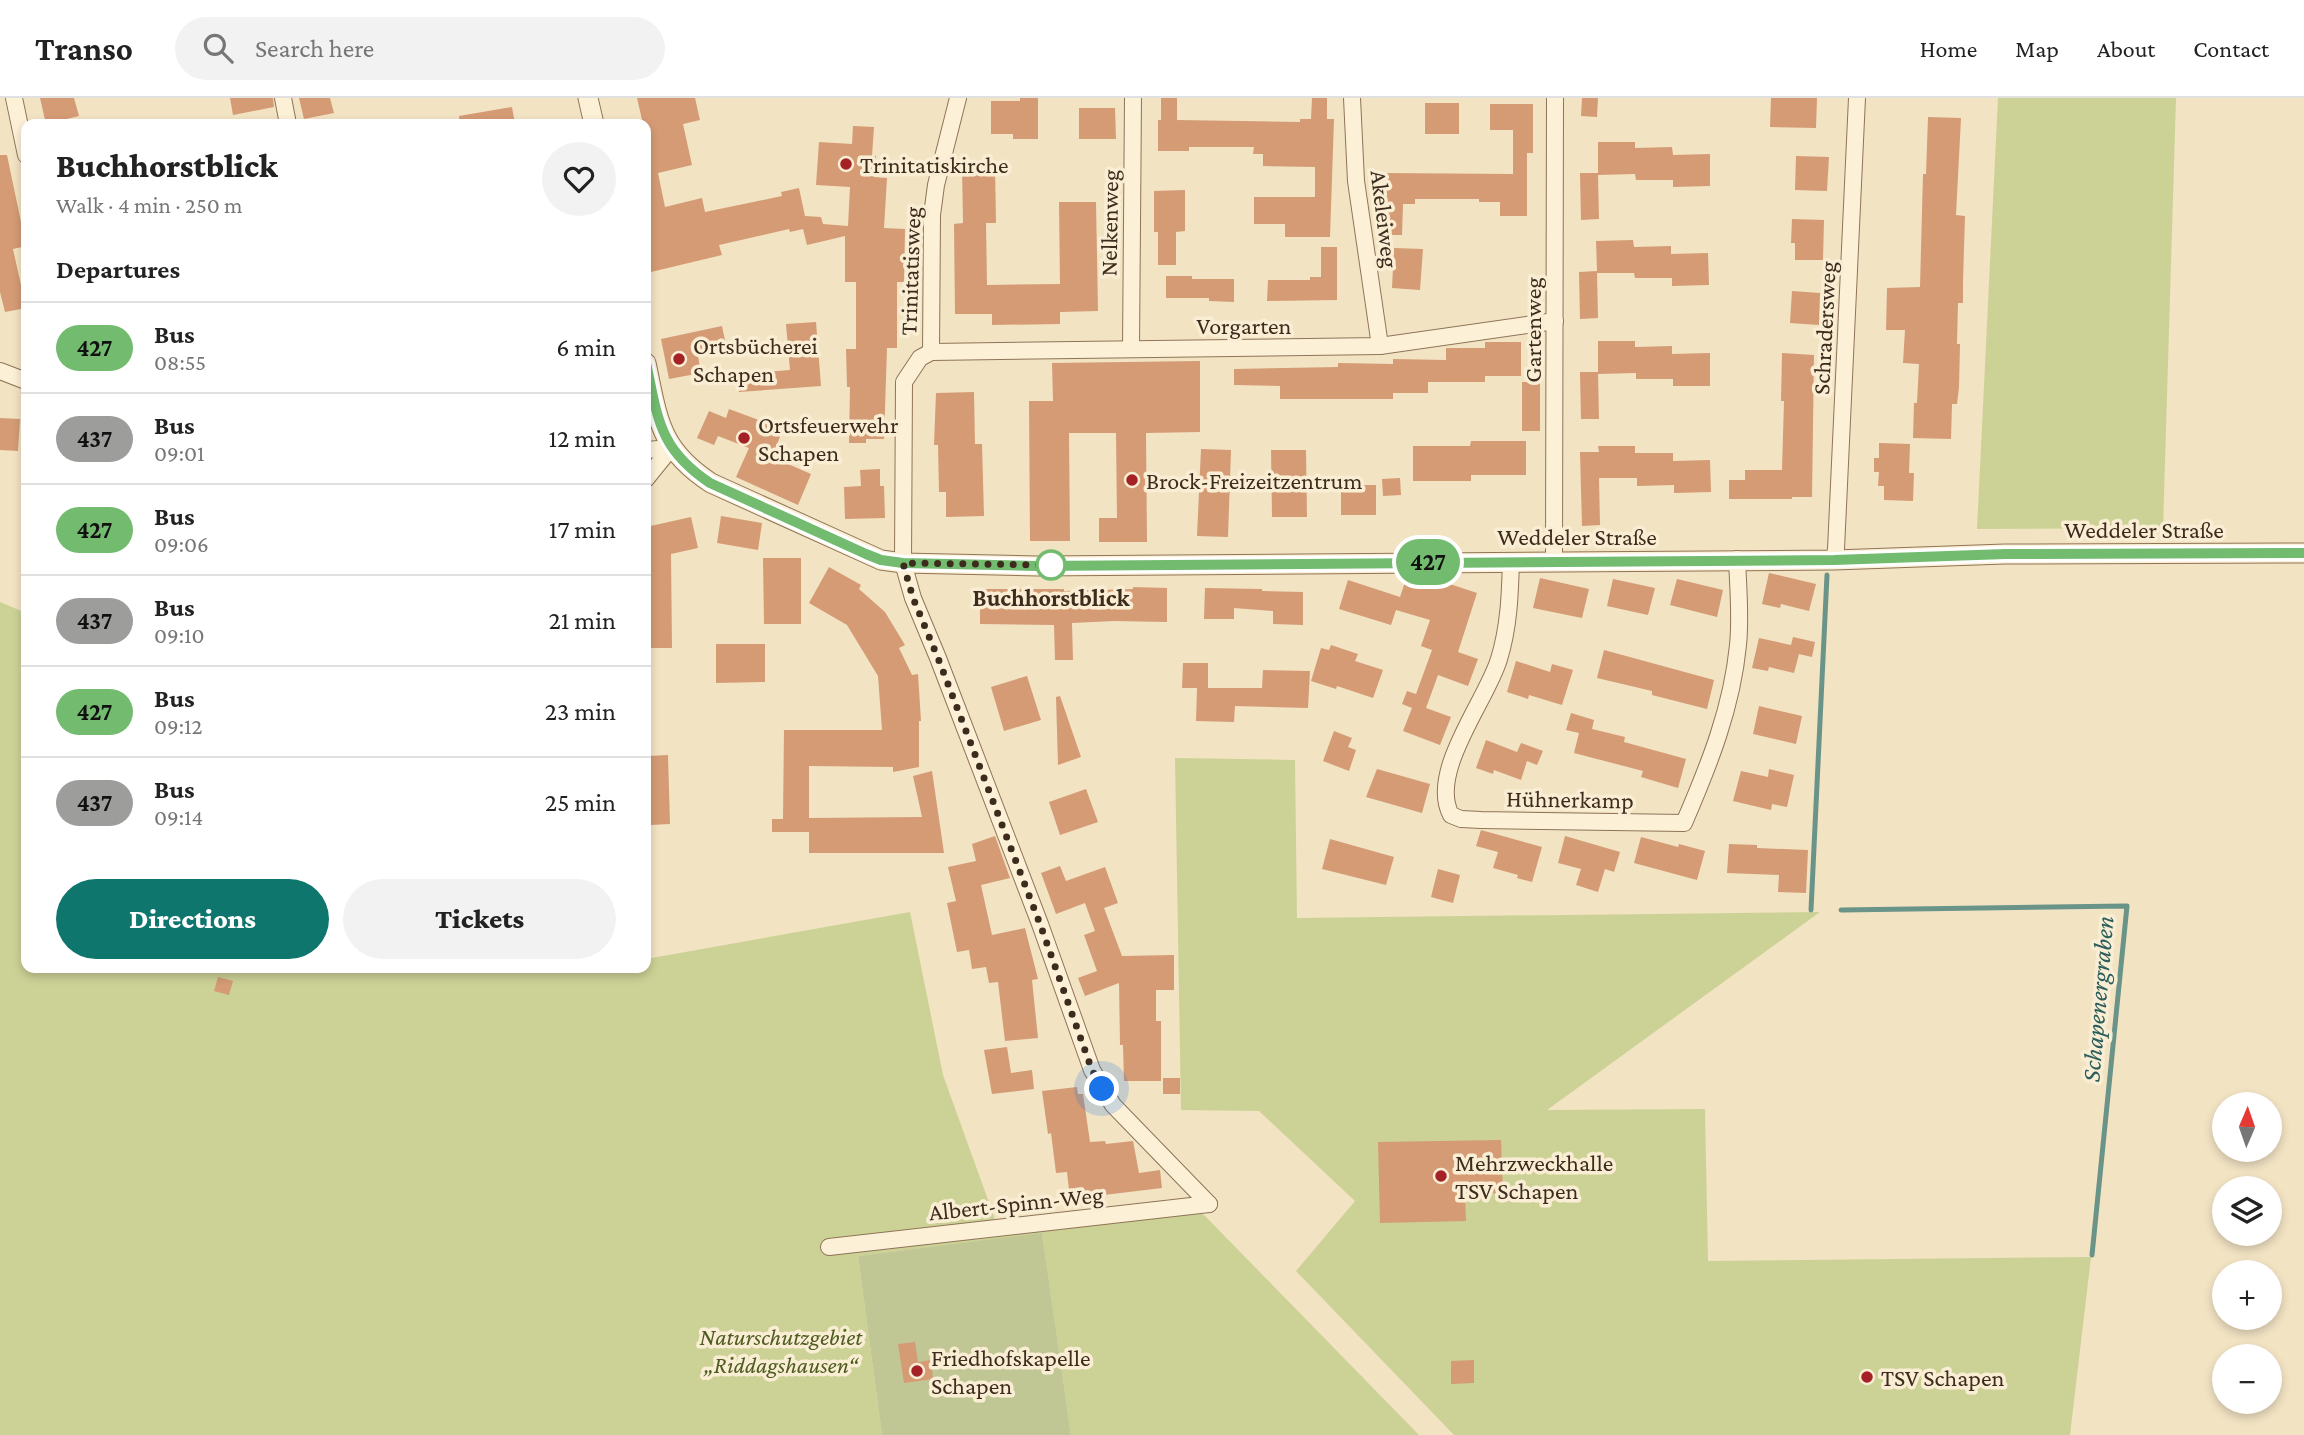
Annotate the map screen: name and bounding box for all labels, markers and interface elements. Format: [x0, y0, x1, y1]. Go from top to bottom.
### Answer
search box [175, 17, 665, 80]
icon: search [199, 29, 237, 67]
text: Transo [35, 30, 133, 67]
text: Search here [255, 34, 374, 63]
text: Home [1920, 35, 1977, 62]
text: Map [2015, 35, 2059, 62]
text: About [2097, 35, 2155, 62]
text: Contact [2193, 35, 2269, 62]
button: heart [542, 142, 616, 216]
text: Buchhorstblick [56, 147, 278, 184]
place label: Trinitatiskirche [860, 151, 1009, 178]
marker: Trinitatiskirche [838, 156, 854, 172]
street label: Nelkenweg [1095, 169, 1123, 277]
street label: Akeleiweg [1366, 169, 1404, 270]
text: Walk · 4 min · 250 m [56, 192, 243, 218]
street label: Trinitatisweg [894, 206, 926, 336]
text: Departures [56, 255, 180, 284]
street label: Schradersweg [1807, 260, 1841, 395]
street label: Gartenweg [1519, 277, 1546, 383]
street label: Vorgarten [1196, 312, 1292, 339]
text: Bus [154, 320, 195, 349]
place label: Ortsbücherei Schapen [693, 332, 818, 387]
text: 6 min [556, 333, 616, 362]
text: 427 [77, 334, 113, 361]
text: 08:55 [154, 349, 206, 375]
marker: Ortsbücherei Schapen [671, 351, 687, 367]
text: Bus [154, 411, 195, 440]
place label: Ortsfeuerwehr Schapen [758, 411, 899, 466]
text: 12 min [548, 424, 616, 453]
text: 437 [77, 425, 112, 452]
marker: Ortsfeuerwehr Schapen [736, 430, 752, 446]
text: 09:01 [154, 440, 205, 466]
place label: Brock-Freizeitzentrum [1146, 467, 1362, 494]
marker: Brock-Freizeitzentrum [1124, 472, 1140, 488]
text: Bus [154, 502, 195, 531]
text: 17 min [549, 515, 616, 544]
text: 427 [77, 516, 113, 543]
street label: Weddeler Straße [2064, 516, 2224, 543]
street label: Weddeler Straße [1497, 523, 1657, 550]
text: 09:06 [154, 531, 209, 557]
line badge: 427 [1388, 539, 1468, 585]
text: 427 [1410, 548, 1446, 575]
marker: Buchhorstblick [1036, 550, 1066, 580]
place label: Buchhorstblick [973, 584, 1130, 611]
text: Bus [154, 593, 195, 622]
text: 21 min [548, 606, 616, 635]
text: 437 [77, 607, 112, 634]
text: 09:10 [154, 622, 205, 648]
text: Bus [154, 684, 195, 713]
text: 23 min [545, 697, 616, 726]
text: 427 [77, 698, 113, 725]
text: 09:12 [154, 713, 203, 739]
text: Bus [154, 775, 195, 804]
street label: Hühnerkamp [1506, 784, 1634, 814]
text: 25 min [545, 788, 616, 817]
text: 437 [77, 789, 112, 816]
text: 09:14 [154, 804, 203, 830]
button: Directions [56, 879, 329, 959]
button: Tickets [343, 879, 616, 959]
water label: Schapenergraben [2076, 915, 2120, 1083]
your location [1084, 1071, 1119, 1106]
north arrow [2212, 1092, 2282, 1162]
map controls [2212, 1092, 2282, 1414]
place label: Mehrzweckhalle TSV Schapen [1455, 1149, 1613, 1204]
marker: Mehrzweckhalle TSV Schapen [1433, 1168, 1449, 1184]
button: layers [2212, 1176, 2282, 1246]
street label: Albert-Spinn-Weg [927, 1180, 1105, 1226]
button: + [2212, 1260, 2282, 1330]
park label: Naturschutzgebiet „Riddagshausen“ [700, 1323, 863, 1378]
place label: Friedhofskapelle Schapen [931, 1344, 1091, 1399]
button: − [2212, 1344, 2282, 1414]
marker: Friedhofskapelle Schapen [909, 1363, 925, 1379]
place label: TSV Schapen [1881, 1364, 2004, 1391]
marker: TSV Schapen [1859, 1369, 1875, 1385]

